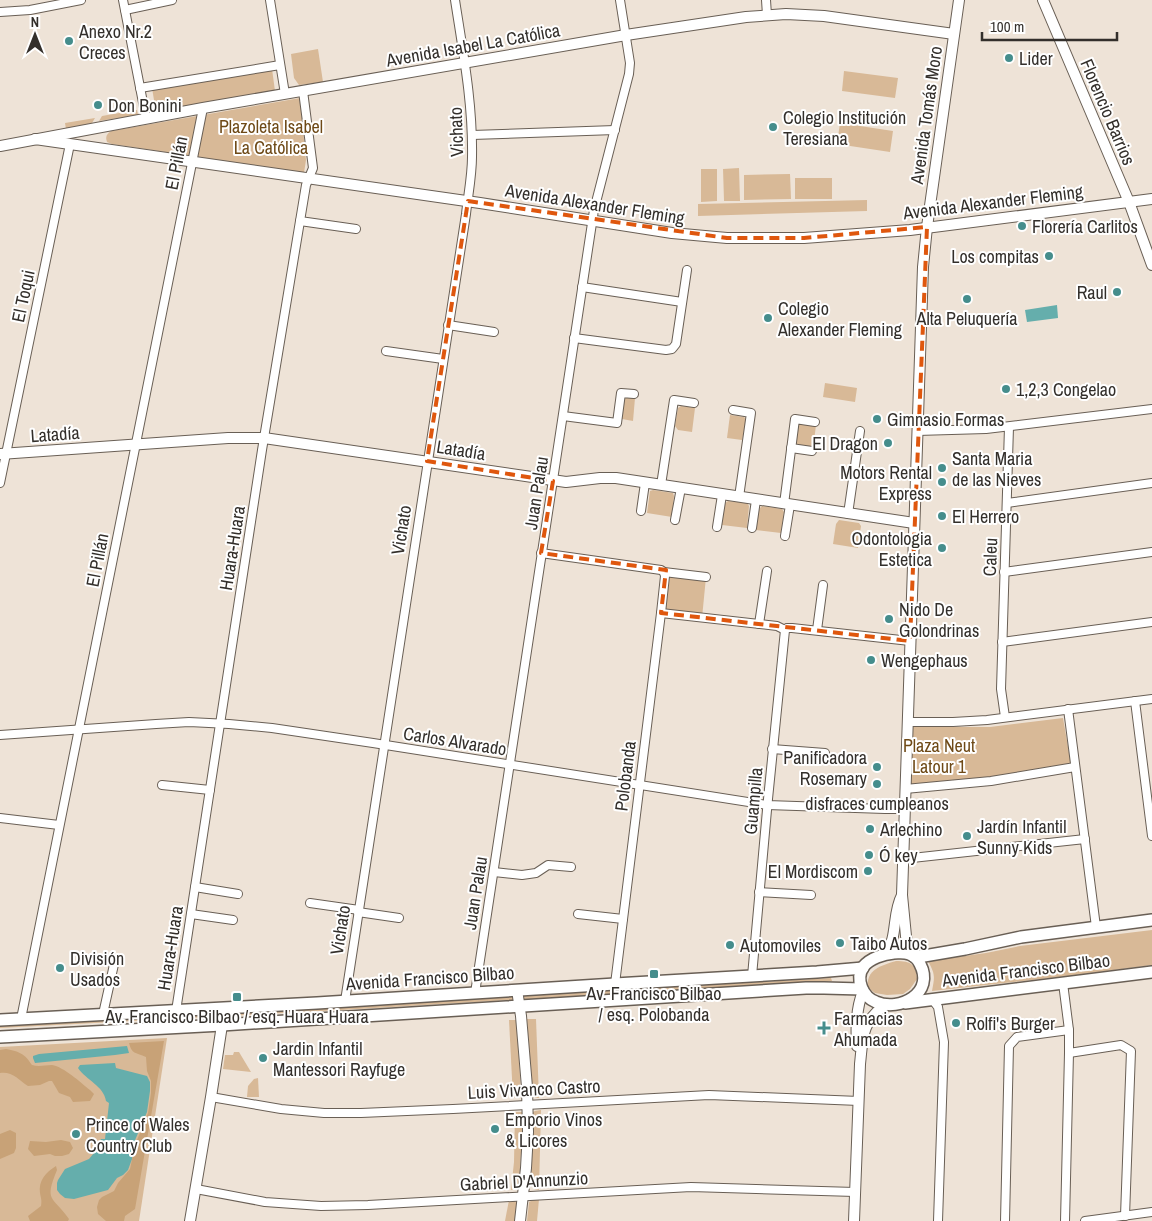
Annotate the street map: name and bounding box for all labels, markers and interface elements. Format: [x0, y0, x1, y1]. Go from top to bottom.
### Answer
north arrow [10, 10, 60, 60]
scale bar [982, 10, 1117, 42]
text: N [31, 13, 39, 31]
text: 100 m [990, 16, 1024, 37]
street label: Avenida Isabel La Católica [383, 17, 562, 73]
place label: Anexo Nr.2 Creces [78, 19, 152, 65]
marker: Anexo Nr.2 Creces [63, 35, 75, 47]
street label: Avenida Tomás Moro [904, 44, 948, 187]
place label: Lider [1019, 46, 1053, 71]
marker: Lider [1003, 52, 1015, 64]
street label: Florencio Barrios [1074, 55, 1142, 169]
place label: Don Bonini [108, 93, 182, 118]
marker: Don Bonini [92, 99, 104, 111]
place label: Colegio Institución Teresiana [783, 105, 906, 151]
street label: Vichato [443, 107, 469, 157]
park label: Plazoleta Isabel La Católica [219, 114, 323, 160]
marker: Colegio Institución Teresiana [767, 121, 779, 133]
street label: El Pillán [159, 134, 193, 192]
street label: Avenida Alexander Fleming [503, 177, 687, 231]
street label: Avenida Alexander Fleming [901, 178, 1085, 226]
place label: Florería Carlitos [1032, 214, 1138, 239]
marker: Florería Carlitos [1016, 220, 1028, 232]
place label: Los compitas [951, 244, 1039, 269]
marker: Los compitas [1043, 250, 1055, 262]
street label: El Toqui [5, 267, 41, 325]
place label: Raul [1077, 280, 1107, 305]
marker: Raul [1111, 286, 1123, 298]
marker: Alta Peluquería [961, 293, 973, 305]
place label: Colegio Alexander Fleming [777, 296, 903, 342]
place label: Alta Peluquería [916, 306, 1017, 331]
marker: Colegio Alexander Fleming [762, 312, 774, 324]
place label: 1,2,3 Congelao [1016, 377, 1116, 402]
marker: 1,2,3 Congelao [1000, 383, 1012, 395]
place label: Gimnasio Formas [887, 407, 1004, 432]
marker: Gimnasio Formas [871, 413, 883, 425]
street label: Latadía [30, 420, 80, 448]
place label: El Dragon [812, 431, 878, 456]
street label: Latadía [435, 434, 487, 466]
marker: El Dragon [882, 437, 894, 449]
place label: Santa Maria de las Nieves [952, 446, 1041, 492]
street label: Juan Palau [518, 455, 554, 531]
place label: Motors Rental Express [840, 460, 932, 506]
marker: Santa Maria de las Nieves [936, 462, 948, 474]
marker: Motors Rental Express [936, 476, 948, 488]
street label: Vichato [385, 503, 417, 557]
street label: Huara-Huara [213, 504, 251, 592]
place label: El Herrero [952, 504, 1019, 529]
marker: El Herrero [936, 510, 948, 522]
place label: Odontologia Estetica [852, 526, 932, 572]
street label: El Pillán [80, 531, 114, 589]
street label: Caleu [977, 537, 1003, 577]
marker: Odontologia Estetica [936, 542, 948, 554]
place label: Nido De Golondrinas [899, 597, 979, 643]
marker: Nido De Golondrinas [883, 613, 895, 625]
place label: Wengephaus [881, 648, 968, 673]
marker: Wengephaus [865, 654, 877, 666]
street label: Carlos Alvarado [402, 721, 508, 761]
park label: Plaza Neut Latour 1 [903, 733, 975, 779]
street label: Polobanda [608, 739, 642, 813]
place label: Panificadora Rosemary [783, 745, 868, 791]
marker: Panificadora Rosemary [871, 761, 883, 773]
street label: Guampilla [738, 766, 768, 836]
marker: disfraces cumpleanos [871, 778, 883, 790]
place label: disfraces cumpleanos [805, 791, 949, 816]
place label: Jardín Infantil Sunny Kids [977, 814, 1066, 860]
place label: Arlechino [879, 817, 942, 842]
marker: Arlechino [864, 823, 876, 835]
marker: Jardín Infantil Sunny Kids [961, 830, 973, 842]
place label: Ó key [879, 843, 918, 868]
marker: Ó key [863, 849, 875, 861]
street label: Juan Palau [457, 855, 493, 931]
place label: El Mordiscom [768, 859, 858, 884]
marker: El Mordiscom [862, 865, 874, 877]
street label: Vichato [324, 903, 356, 957]
street label: Huara-Huara [151, 904, 189, 992]
place label: Taibo Autos [850, 931, 927, 956]
place label: Automoviles [739, 933, 821, 958]
marker: Taibo Autos [834, 937, 846, 949]
marker: Automoviles [724, 939, 736, 951]
place label: División Usados [70, 946, 124, 992]
street label: Avenida Francisco Bilbao [940, 947, 1111, 993]
street label: Avenida Francisco Bilbao [344, 960, 515, 996]
marker: División Usados [54, 962, 66, 974]
marker: Av. Francisco Bilbao / esq. Polobanda [648, 968, 660, 980]
place label: Av. Francisco Bilbao / esq. Polobanda [586, 981, 721, 1027]
marker: Av. Francisco Bilbao / esq. Huara Huara [231, 991, 243, 1003]
place label: Av. Francisco Bilbao / esq. Huara Huara [104, 1004, 369, 1029]
place label: Farmacias Ahumada [833, 1006, 903, 1052]
place label: Rolfi's Burger [966, 1011, 1055, 1036]
marker: Rolfi's Burger [950, 1017, 962, 1029]
marker: Farmacias Ahumada [818, 1022, 830, 1034]
place label: Jardin Infantil Mantessori Rayfuge [273, 1036, 405, 1082]
marker: Jardin Infantil Mantessori Rayfuge [257, 1052, 269, 1064]
street label: Luis Vivanco Castro [467, 1073, 601, 1105]
place label: Emporio Vinos & Licores [505, 1107, 602, 1153]
place label: Prince of Wales Country Club [86, 1112, 190, 1158]
marker: Emporio Vinos & Licores [489, 1123, 501, 1135]
marker: Prince of Wales Country Club [70, 1128, 82, 1140]
street label: Gabriel D'Annunzio [459, 1165, 589, 1197]

